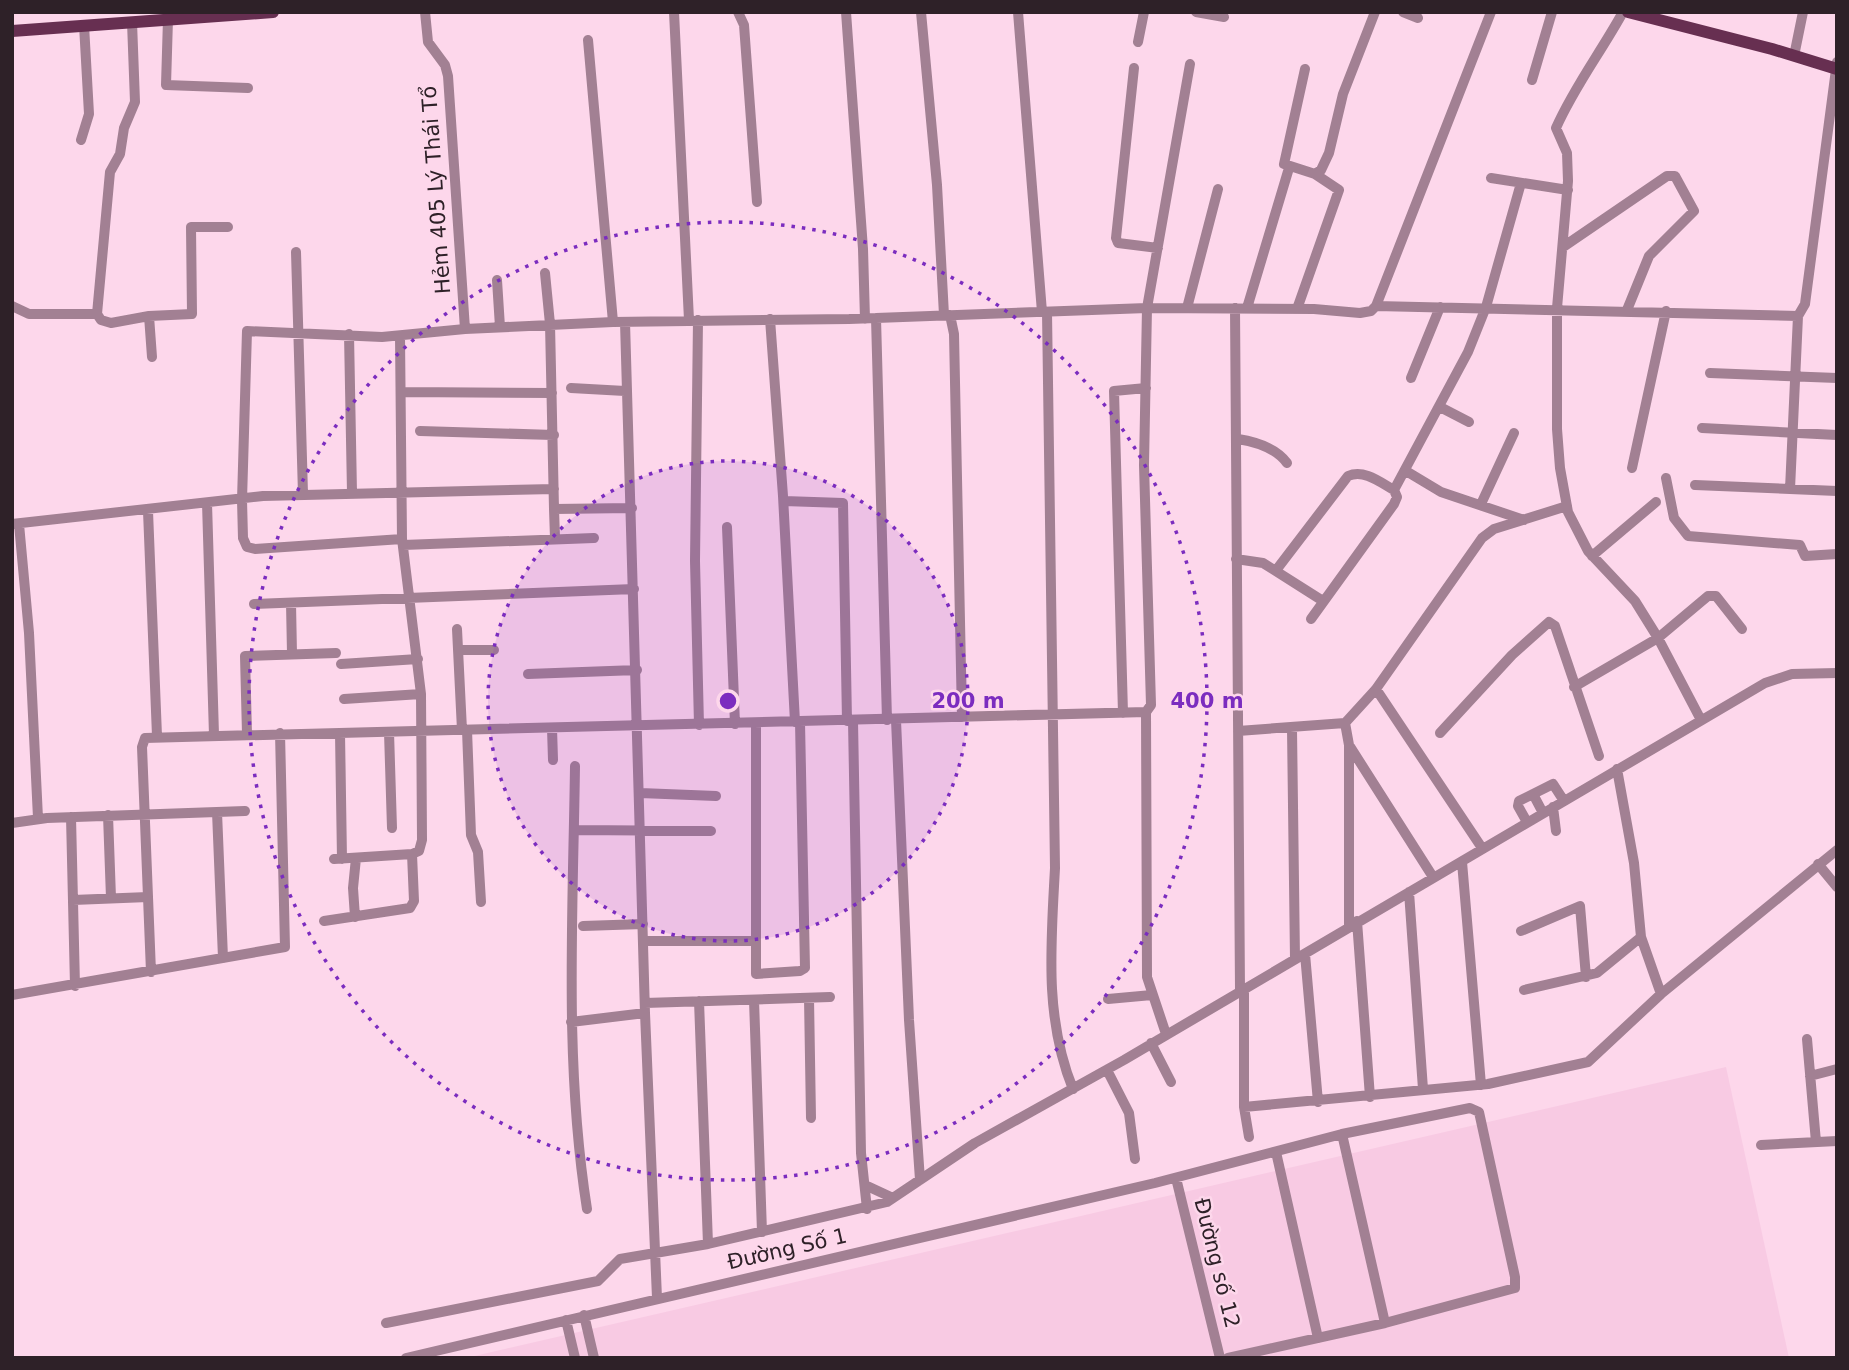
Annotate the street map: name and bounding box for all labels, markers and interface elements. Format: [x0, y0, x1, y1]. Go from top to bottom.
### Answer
street label: Hẻm 405 Lý Thái Tổ [417, 85, 455, 295]
centre of rings [716, 689, 740, 713]
text: 200 m [931, 689, 1005, 713]
text: 400 m [1170, 689, 1244, 713]
street label: Đường số 12 [1189, 1196, 1245, 1330]
street label: Đường Số 1 [725, 1224, 849, 1274]

